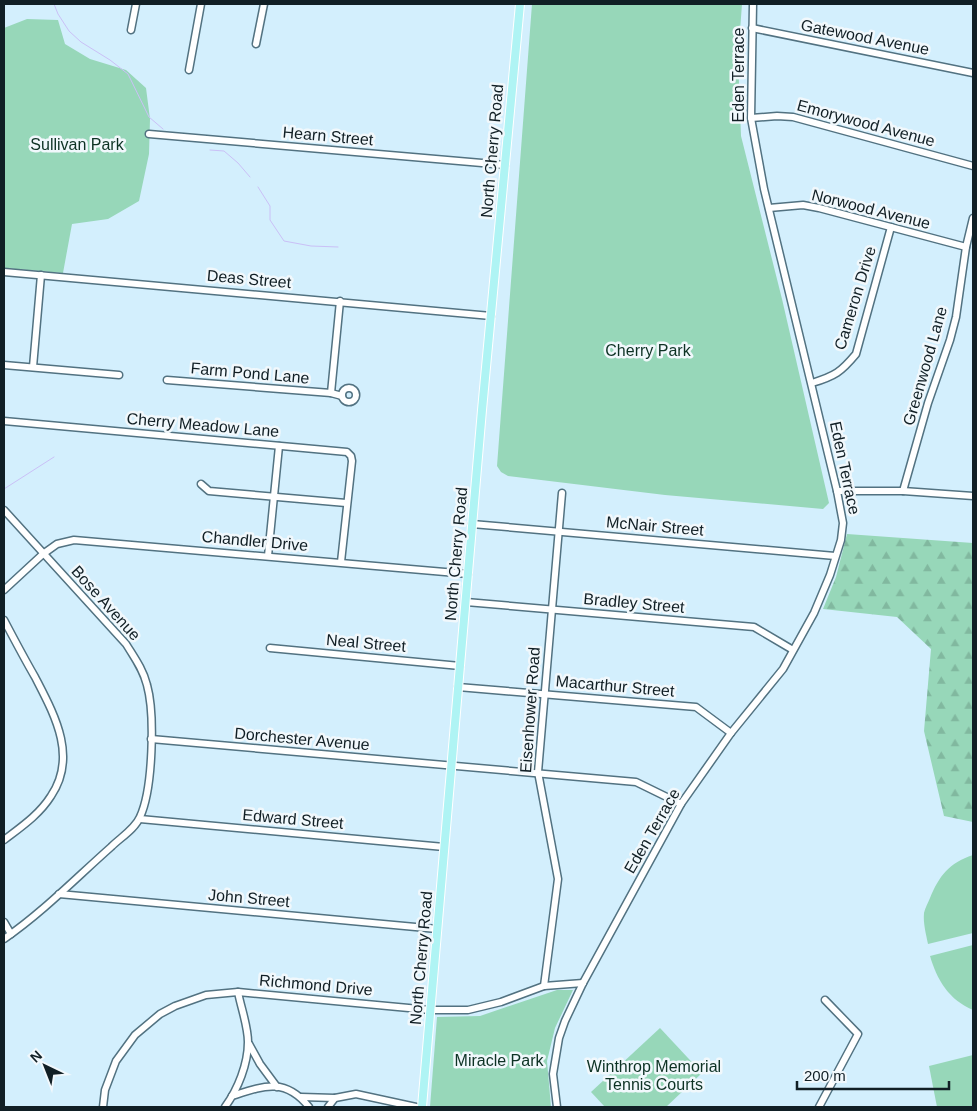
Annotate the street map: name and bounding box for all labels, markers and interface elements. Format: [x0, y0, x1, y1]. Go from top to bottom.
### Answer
street label: Gatewood Avenue [799, 16, 931, 58]
street label: Eden Terrace [730, 27, 747, 122]
street label: North Cherry Road [478, 83, 506, 219]
street label: Emorywood Avenue [795, 96, 937, 150]
street label: Hearn Street [282, 124, 374, 148]
park label: Sullivan Park [30, 136, 125, 153]
street label: Norwood Avenue [810, 186, 932, 232]
street label: Cameron Drive [831, 244, 879, 352]
street label: Deas Street [206, 267, 292, 291]
street label: Greenwood Lane [900, 305, 950, 427]
park label: Cherry Park [605, 342, 692, 359]
street label: Farm Pond Lane [190, 359, 310, 387]
street label: Cherry Meadow Lane [126, 410, 280, 440]
street label: Eden Terrace [827, 420, 863, 516]
street label: North Cherry Road [442, 486, 470, 622]
street label: McNair Street [606, 513, 705, 539]
street label: Chandler Drive [201, 528, 309, 554]
street label: Bose Avenue [68, 562, 144, 644]
street label: Bradley Street [583, 590, 686, 616]
street label: Neal Street [325, 631, 407, 655]
street label: Eisenhower Road [517, 646, 543, 774]
street label: Macarthur Street [555, 672, 676, 700]
street label: Dorchester Avenue [234, 725, 370, 753]
street label: Eden Terrace [621, 786, 683, 876]
street label: Edward Street [242, 806, 345, 832]
street label: John Street [208, 886, 291, 910]
street label: North Cherry Road [407, 890, 435, 1026]
street label: Richmond Drive [259, 972, 374, 998]
north arrow [20, 1041, 70, 1091]
text: N [27, 1047, 45, 1066]
park label: Miracle Park [455, 1052, 544, 1069]
park label: Winthrop Memorial Tennis Courts [587, 1058, 721, 1093]
scale bar [797, 1058, 950, 1090]
text: 200 m [804, 1067, 846, 1084]

